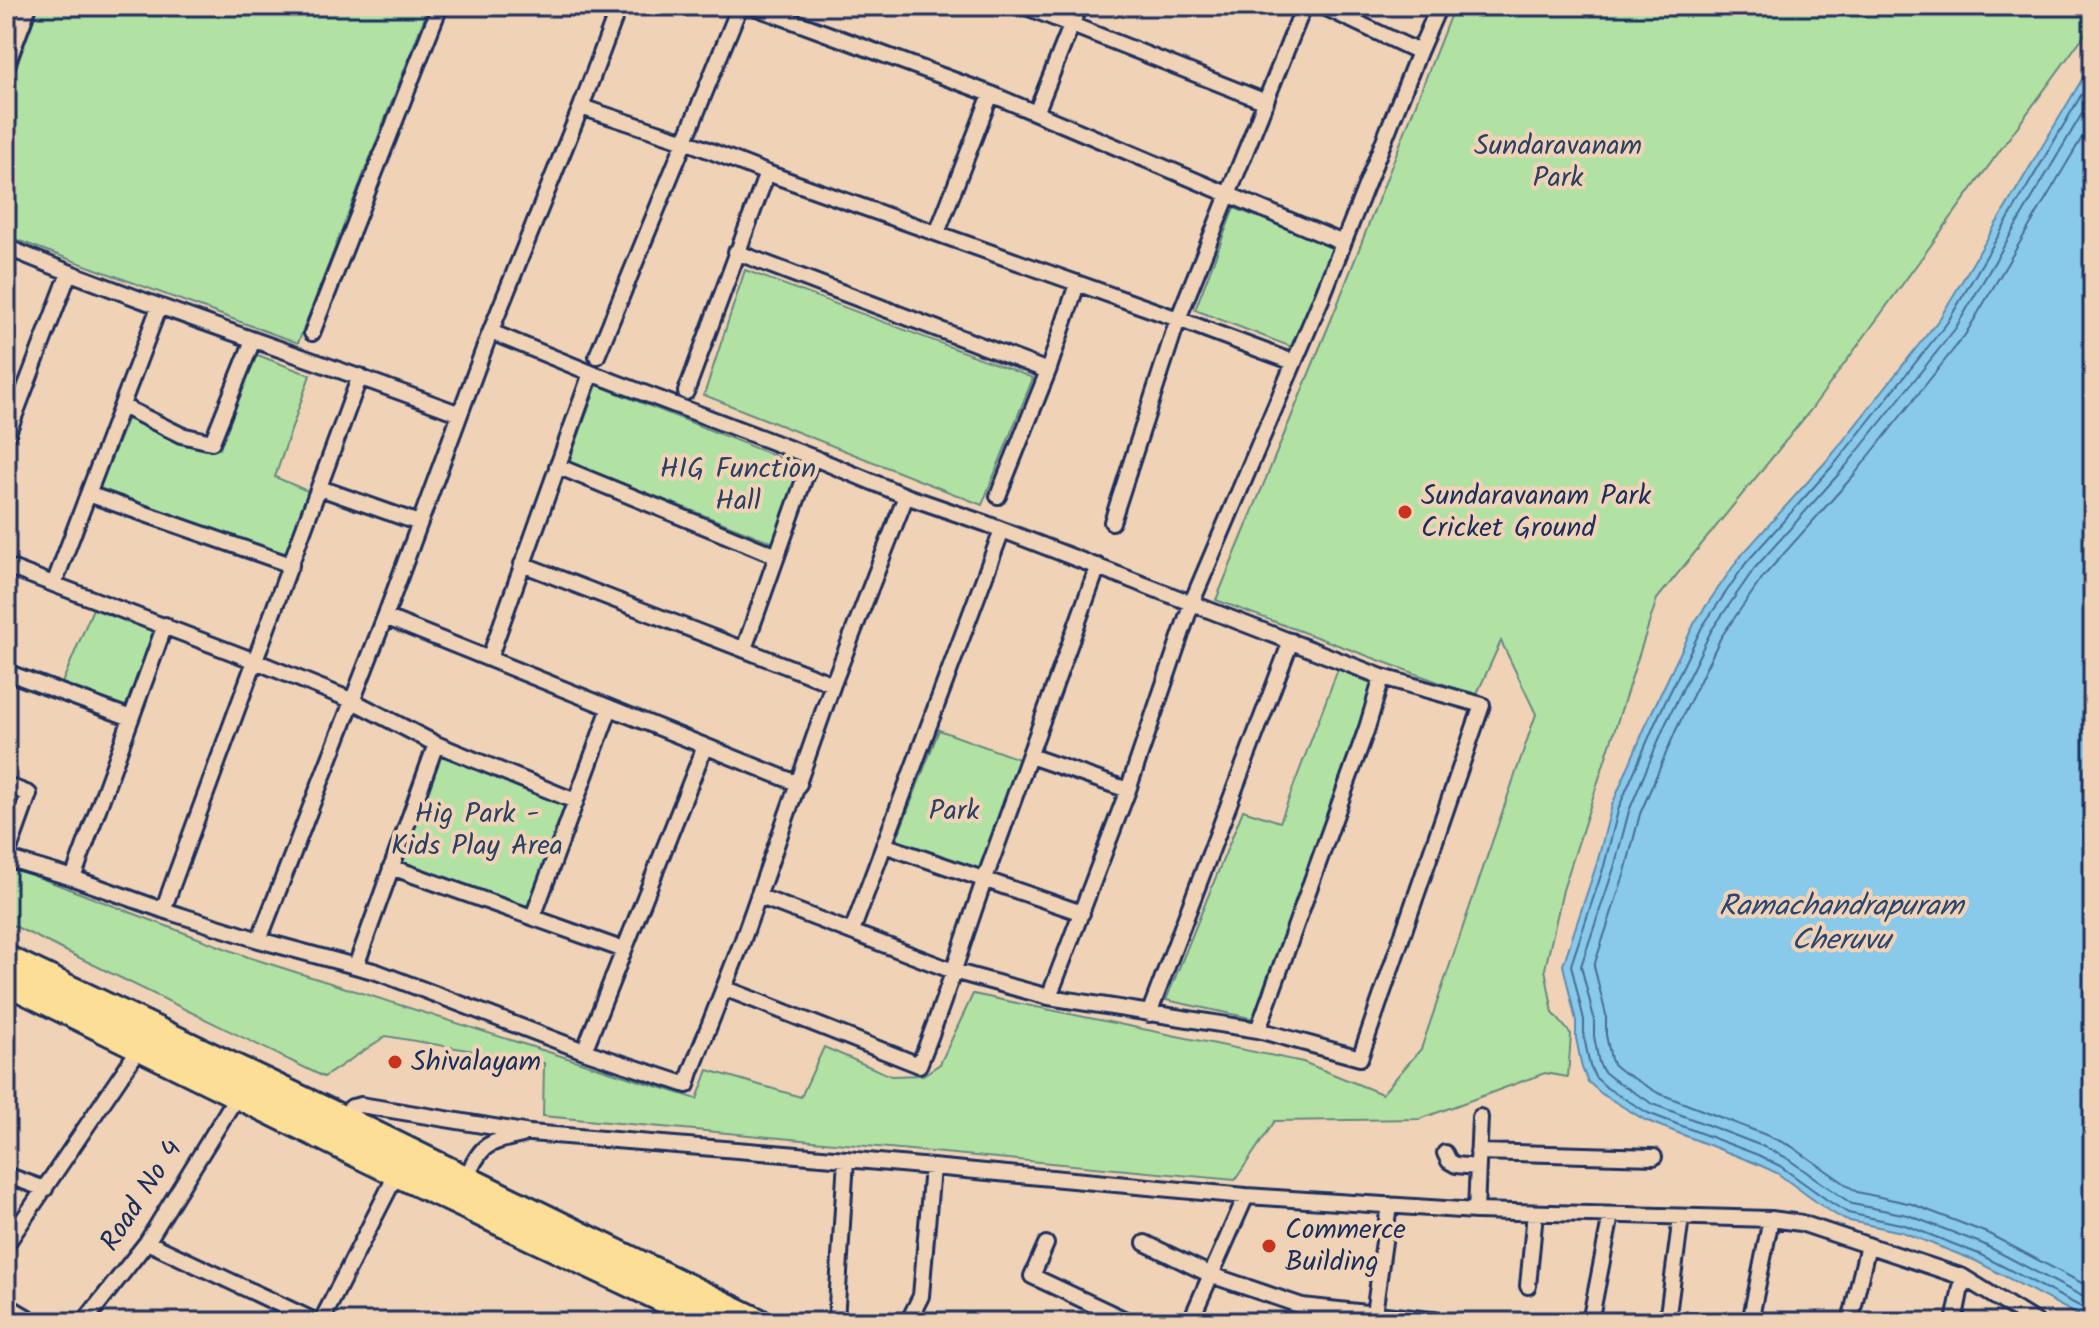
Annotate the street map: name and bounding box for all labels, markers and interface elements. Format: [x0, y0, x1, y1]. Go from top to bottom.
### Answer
park label: Sundaravanam Park [1474, 124, 1642, 201]
park label: HIG Function Hall [660, 447, 816, 524]
place label: Sundaravanam Park Cricket Ground [1421, 474, 1652, 551]
marker: Sundaravanam Park Cricket Ground [1396, 503, 1414, 521]
park label: Park [929, 789, 980, 834]
park label: Hig Park - Kids Play Area [391, 792, 563, 869]
water label: Ramachandrapuram Cheruvu [1719, 883, 1965, 965]
place label: Shivalayam [411, 1040, 541, 1085]
marker: Shivalayam [386, 1053, 404, 1071]
street label: Road No 4 [89, 1131, 195, 1261]
place label: Commerce Building [1285, 1208, 1406, 1285]
marker: Commerce Building [1260, 1237, 1278, 1255]

